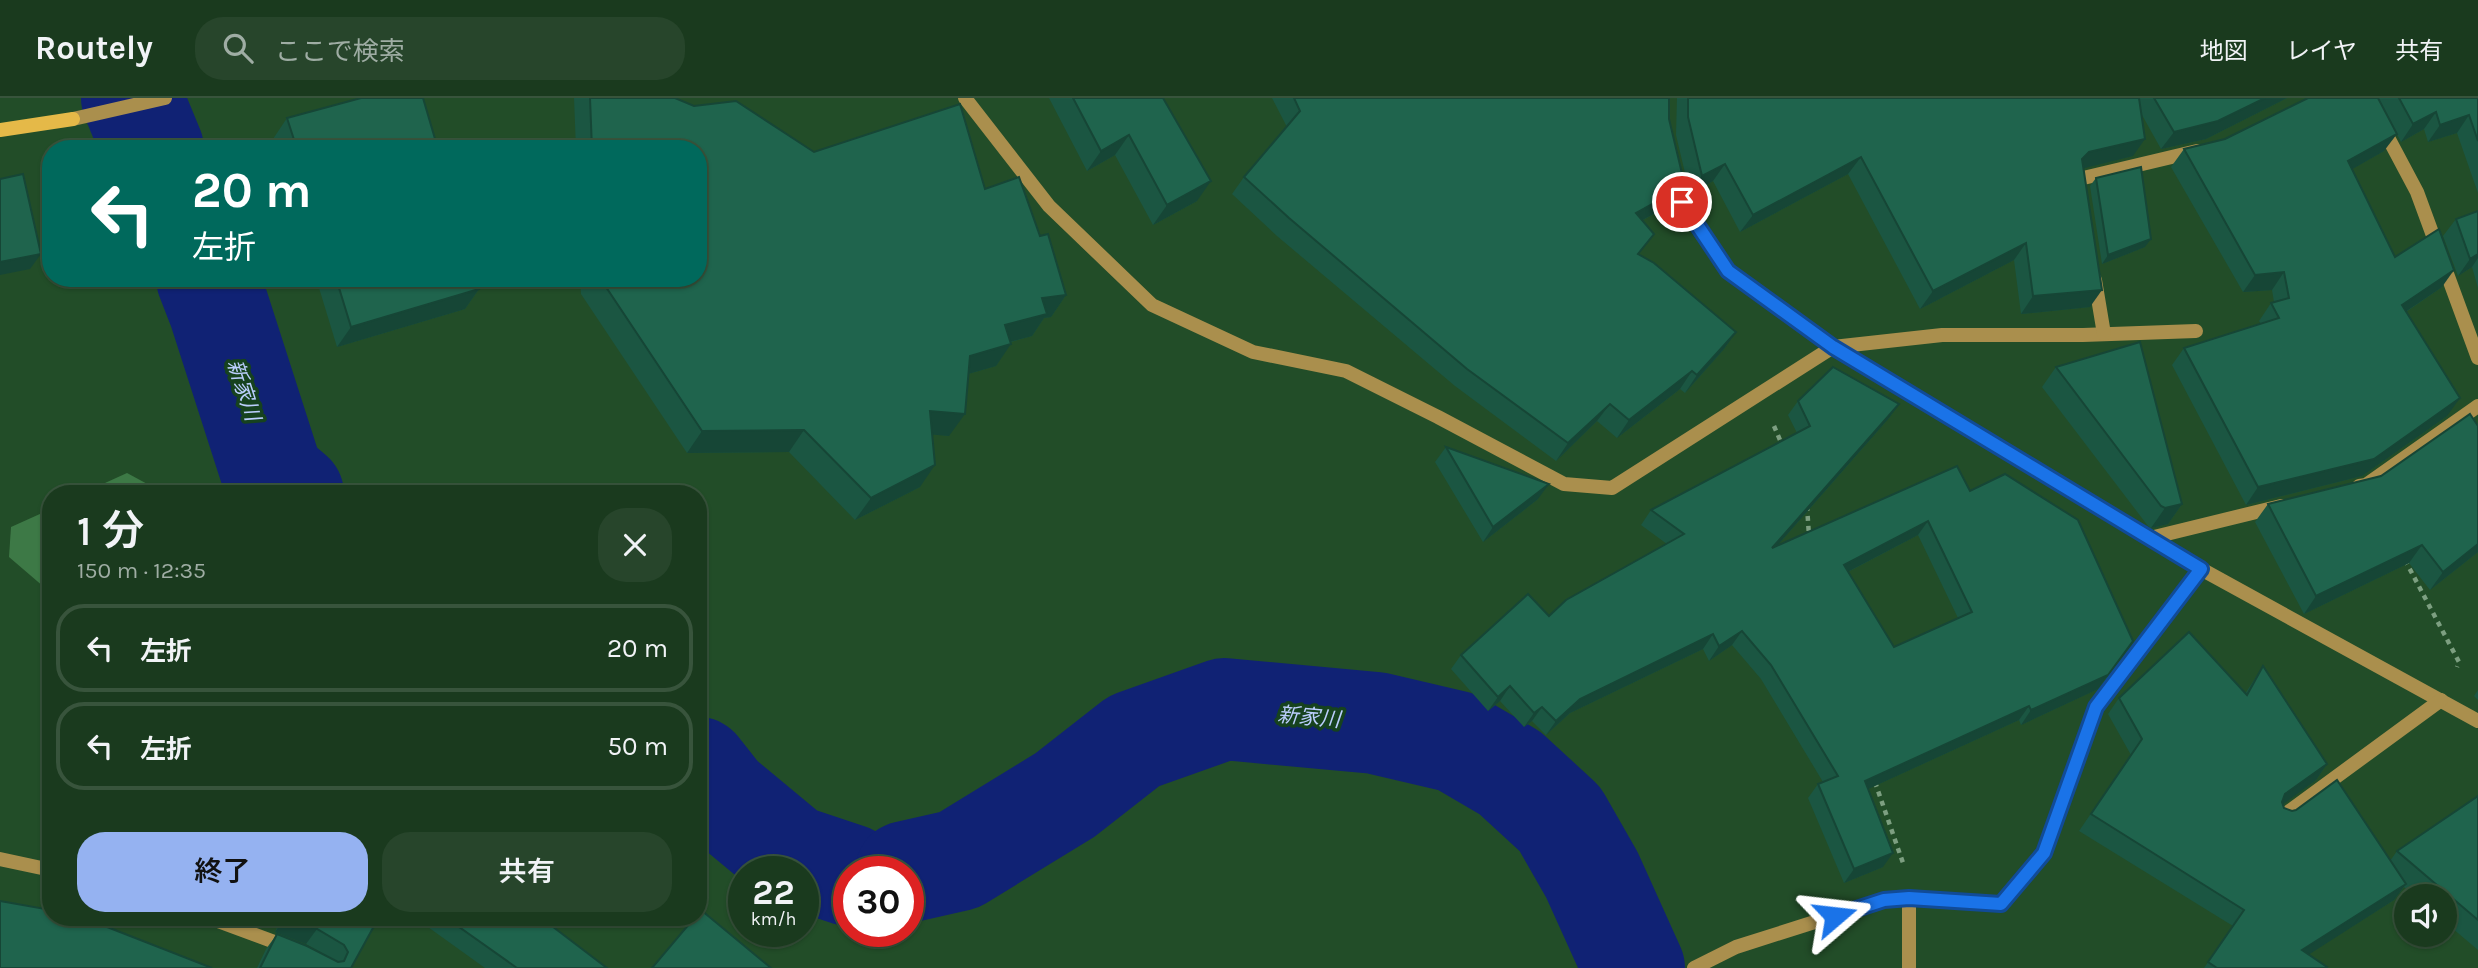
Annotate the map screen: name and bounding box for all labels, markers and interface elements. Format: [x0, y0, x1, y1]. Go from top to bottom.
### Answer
search box [195, 17, 685, 80]
text: Routely [35, 29, 153, 67]
icon: search [219, 29, 257, 67]
text: ここで検索 [275, 36, 405, 67]
text: 地図 [2200, 37, 2248, 65]
text: レイヤ [2286, 37, 2357, 65]
text: 共有 [2395, 37, 2443, 65]
text: 20 m [192, 162, 312, 219]
icon: left [77, 168, 168, 259]
pin [1652, 172, 1712, 232]
icon: arrive [1663, 183, 1701, 221]
text: 左折 [192, 229, 256, 266]
water label: 新家川 [223, 356, 266, 426]
text: 1 分 [77, 506, 144, 556]
button: close [598, 508, 672, 582]
text: 150 m · 12:35 [77, 557, 206, 584]
icon: left [81, 629, 119, 667]
text: 20 m [607, 633, 668, 664]
text: 左折 [140, 636, 192, 667]
water label: 新家川 [1277, 702, 1343, 732]
icon: left [81, 727, 119, 765]
text: 50 m [607, 731, 668, 762]
text: 左折 [140, 734, 192, 765]
button: 終了 [77, 832, 368, 912]
button: 共有 [382, 832, 672, 912]
speed limit sign: 30 [833, 856, 924, 947]
text: 22 [752, 872, 795, 913]
position arrow [1798, 879, 1872, 953]
map controls [2394, 884, 2457, 947]
button: sound [2394, 884, 2457, 947]
text: km/h [751, 908, 796, 930]

